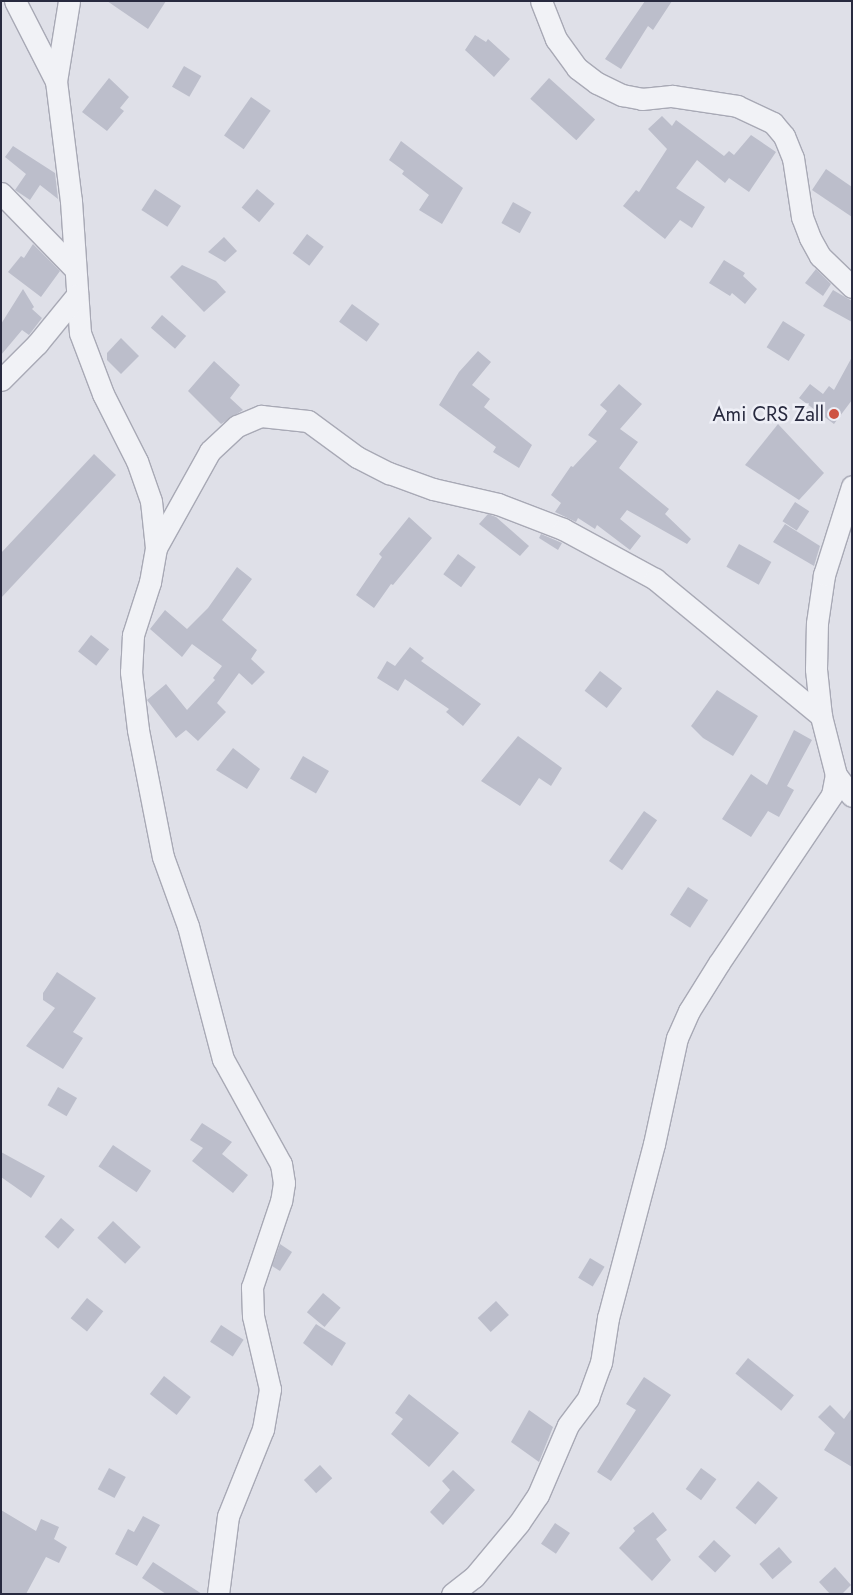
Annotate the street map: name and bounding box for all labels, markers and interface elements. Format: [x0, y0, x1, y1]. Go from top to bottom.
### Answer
place label: Ami CRS Zall [712, 402, 824, 426]
marker: Ami CRS Zall [828, 408, 840, 420]

